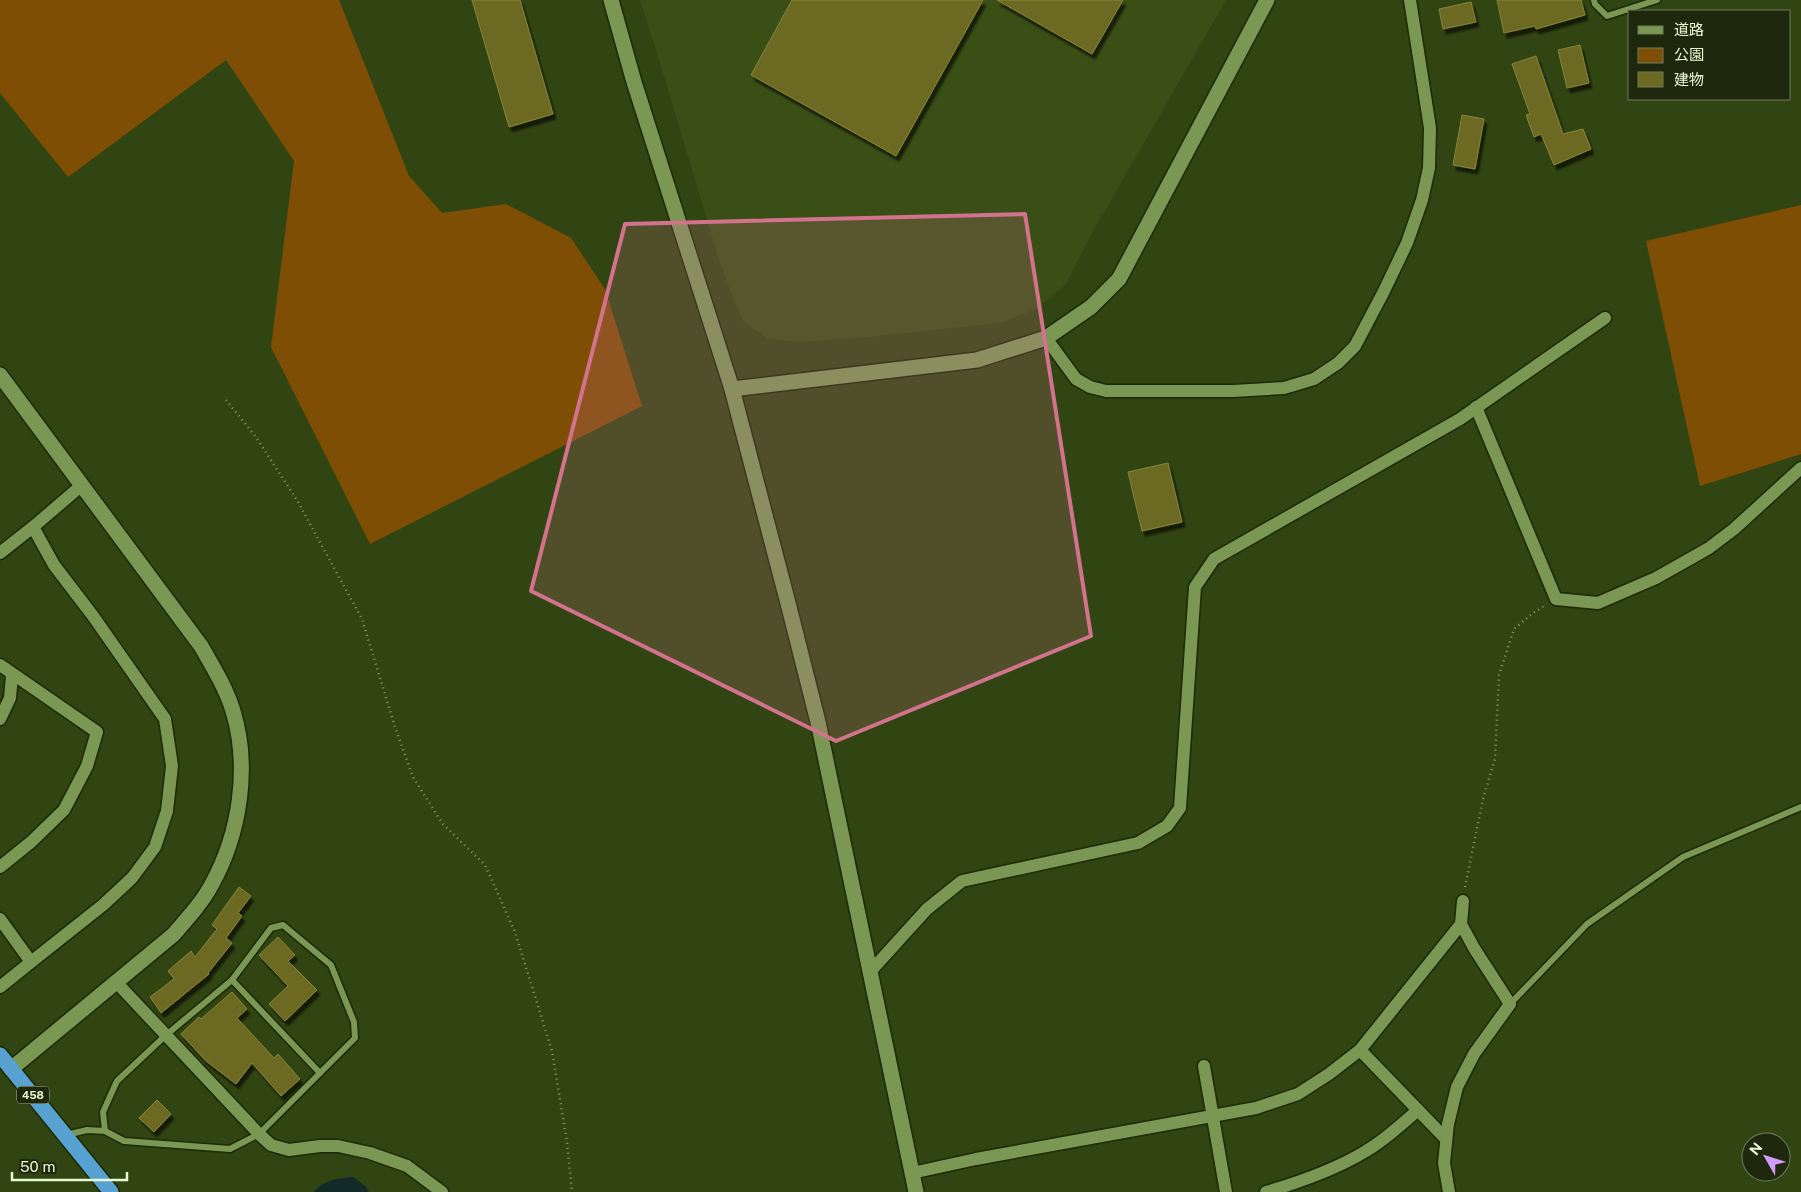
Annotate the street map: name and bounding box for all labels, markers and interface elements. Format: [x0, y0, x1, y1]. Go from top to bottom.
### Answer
legend [1628, 10, 1791, 100]
text: 道路 [1674, 21, 1704, 38]
text: 公園 [1674, 46, 1704, 63]
text: 建物 [1674, 71, 1704, 88]
road number: 458 [17, 1086, 49, 1104]
north arrow [1741, 1132, 1791, 1182]
text: N [1746, 1140, 1766, 1158]
scale bar [12, 1150, 128, 1182]
text: 50 m [20, 1158, 55, 1175]

